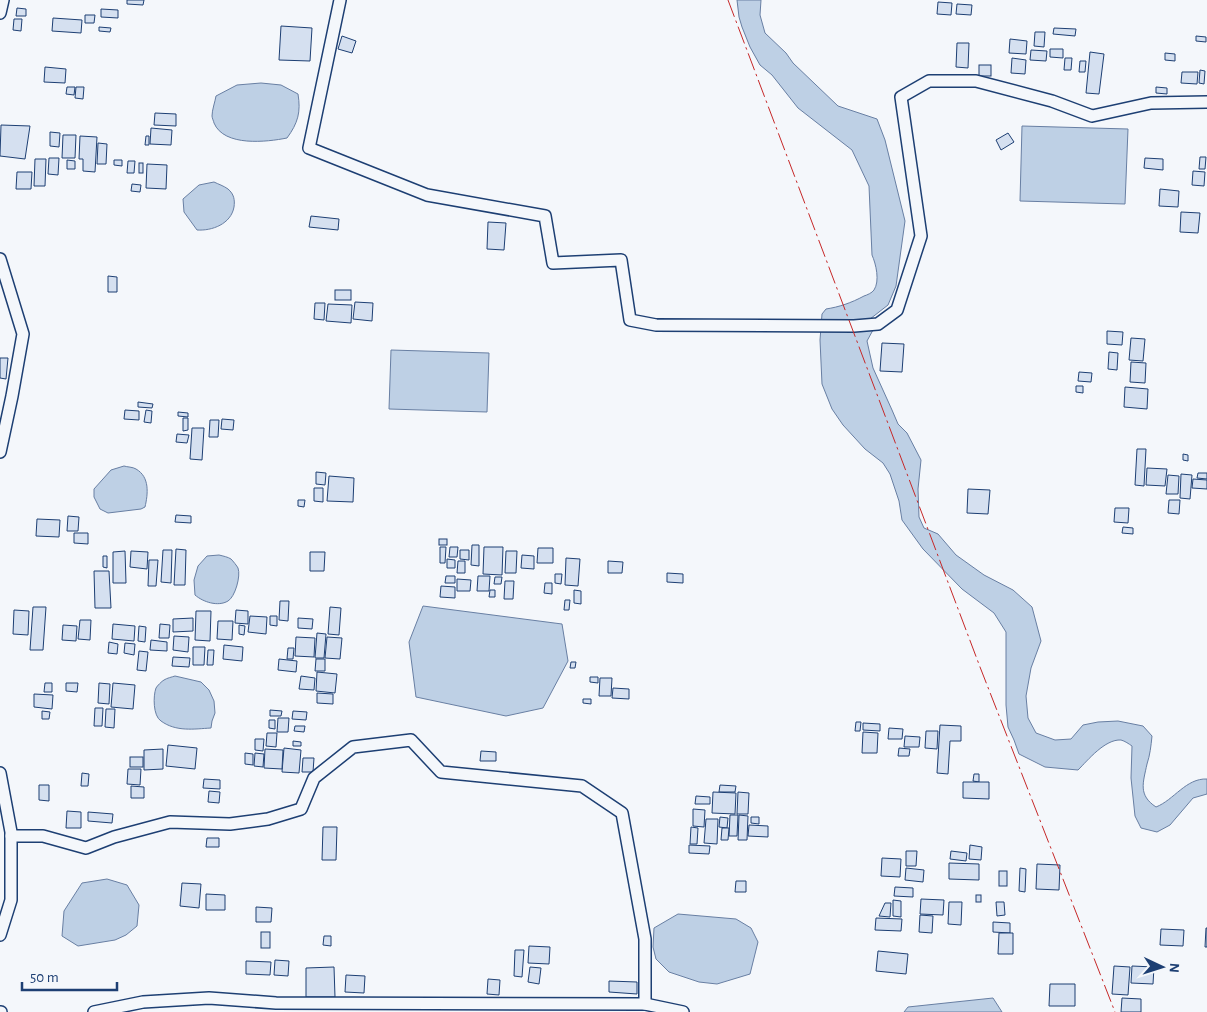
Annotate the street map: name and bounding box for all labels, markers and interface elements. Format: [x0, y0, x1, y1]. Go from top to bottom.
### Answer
north arrow [1137, 942, 1187, 992]
scale bar [22, 960, 118, 992]
text: N [1167, 962, 1181, 973]
text: 50 m [30, 970, 59, 985]

